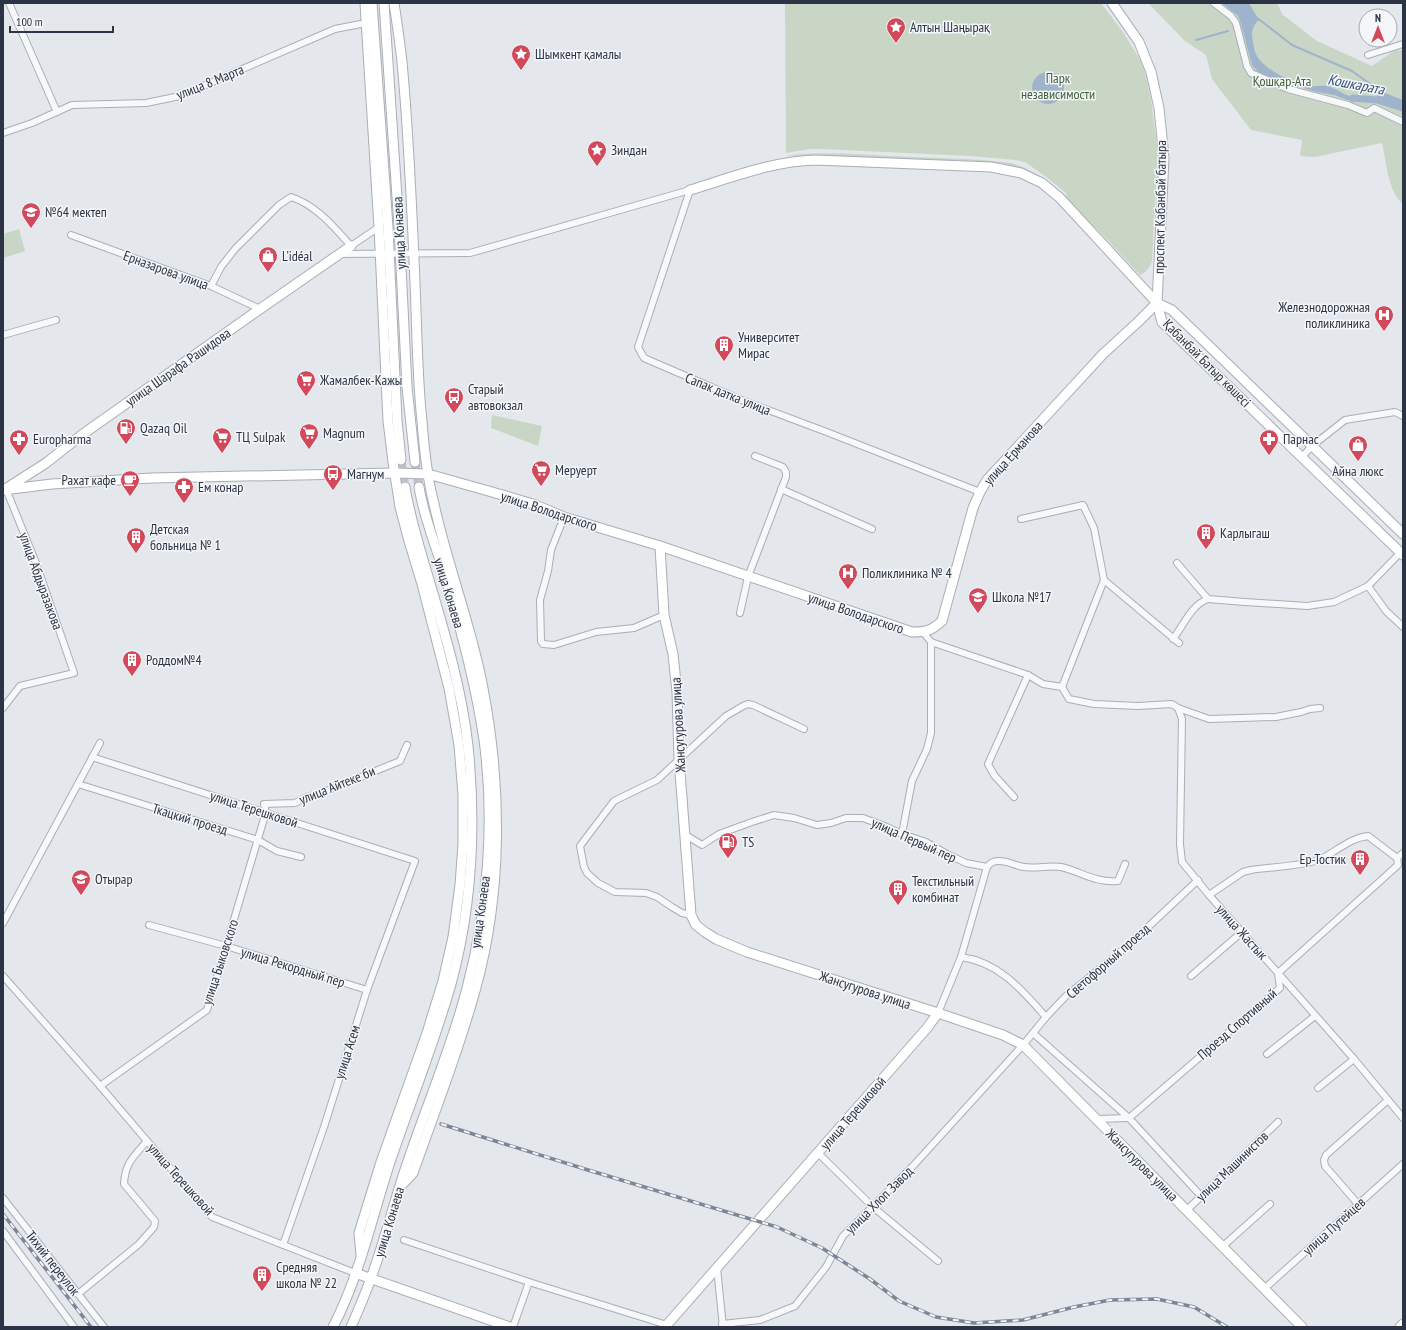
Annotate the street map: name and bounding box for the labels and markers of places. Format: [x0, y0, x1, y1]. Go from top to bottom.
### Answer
place icon: Алтын Шаңырақ [885, 16, 907, 44]
place label: Алтын Шаңырақ [910, 18, 990, 36]
place icon: Шымкент қамалы [510, 43, 532, 71]
place label: Шымкент қамалы [535, 45, 621, 63]
place icon: Зиндан [586, 139, 608, 167]
place label: Зиндан [611, 141, 647, 159]
school or university icon: №64 мектеп [20, 201, 42, 229]
place label: №64 мектеп [45, 203, 107, 221]
shop icon: L’idéal [257, 245, 279, 273]
place label: L’idéal [282, 247, 313, 265]
place label: Железнодорожная поликлиника [1277, 298, 1370, 332]
hospital icon: Железнодорожная поликлиника [1373, 304, 1395, 332]
place label: Университет Мирас [738, 328, 800, 362]
building icon: Университет Мирас [713, 334, 735, 362]
supermarket icon: Жамалбек-Кажы [295, 369, 317, 397]
place label: Жамалбек-Кажы [319, 371, 402, 389]
place label: Старый автовокзал [468, 380, 523, 414]
bus stop icon: Старый автовокзал [443, 386, 465, 414]
fuel station icon: Qazaq Oil [115, 417, 137, 445]
place label: Qazaq Oil [140, 419, 188, 437]
supermarket icon: Magnum [298, 422, 320, 450]
place label: Magnum [323, 424, 365, 442]
supermarket icon: ТЦ Sulpak [211, 426, 233, 454]
pharmacy icon: Europharma [8, 428, 30, 456]
place label: ТЦ Sulpak [236, 428, 286, 446]
pharmacy icon: Парнас [1258, 428, 1280, 456]
place label: Europharma [33, 430, 91, 448]
place label: Парнас [1283, 430, 1319, 448]
shop icon: Айна люкс [1347, 434, 1369, 462]
supermarket icon: Меруерт [530, 459, 552, 487]
place label: Меруерт [555, 461, 598, 479]
place label: Айна люкс [1332, 462, 1384, 480]
bus stop icon: Магнум [322, 463, 344, 491]
place label: Магнум [347, 465, 384, 483]
cafe icon: Рахат кафе [119, 469, 141, 497]
place label: Рахат кафе [61, 471, 116, 489]
pharmacy icon: Ем конар [173, 476, 195, 504]
place label: Ем конар [198, 478, 243, 496]
place label: Детская больница № 1 [150, 520, 221, 554]
building icon: Карлыгаш [1195, 522, 1217, 550]
place label: Карлыгаш [1220, 524, 1270, 542]
building icon: Детская больница № 1 [125, 526, 147, 554]
hospital icon: Поликлиника № 4 [837, 562, 859, 590]
place label: Поликлиника № 4 [862, 564, 952, 582]
school or university icon: Школа №17 [967, 586, 989, 614]
place label: Школа №17 [992, 588, 1052, 606]
building icon: Роддом№4 [121, 649, 143, 677]
place label: Роддом№4 [146, 651, 202, 669]
fuel station icon: TS [717, 831, 739, 859]
place label: TS [742, 833, 754, 851]
building icon: Ер-Тостик [1349, 848, 1371, 876]
place label: Ер-Тостик [1300, 850, 1347, 868]
school or university icon: Отырар [70, 868, 92, 896]
place label: Отырар [95, 870, 132, 888]
place label: Текстильный комбинат [912, 872, 974, 906]
building icon: Текстильный комбинат [887, 878, 909, 906]
place label: Средняя школа № 22 [276, 1258, 337, 1292]
building icon: Средняя школа № 22 [251, 1264, 273, 1292]

